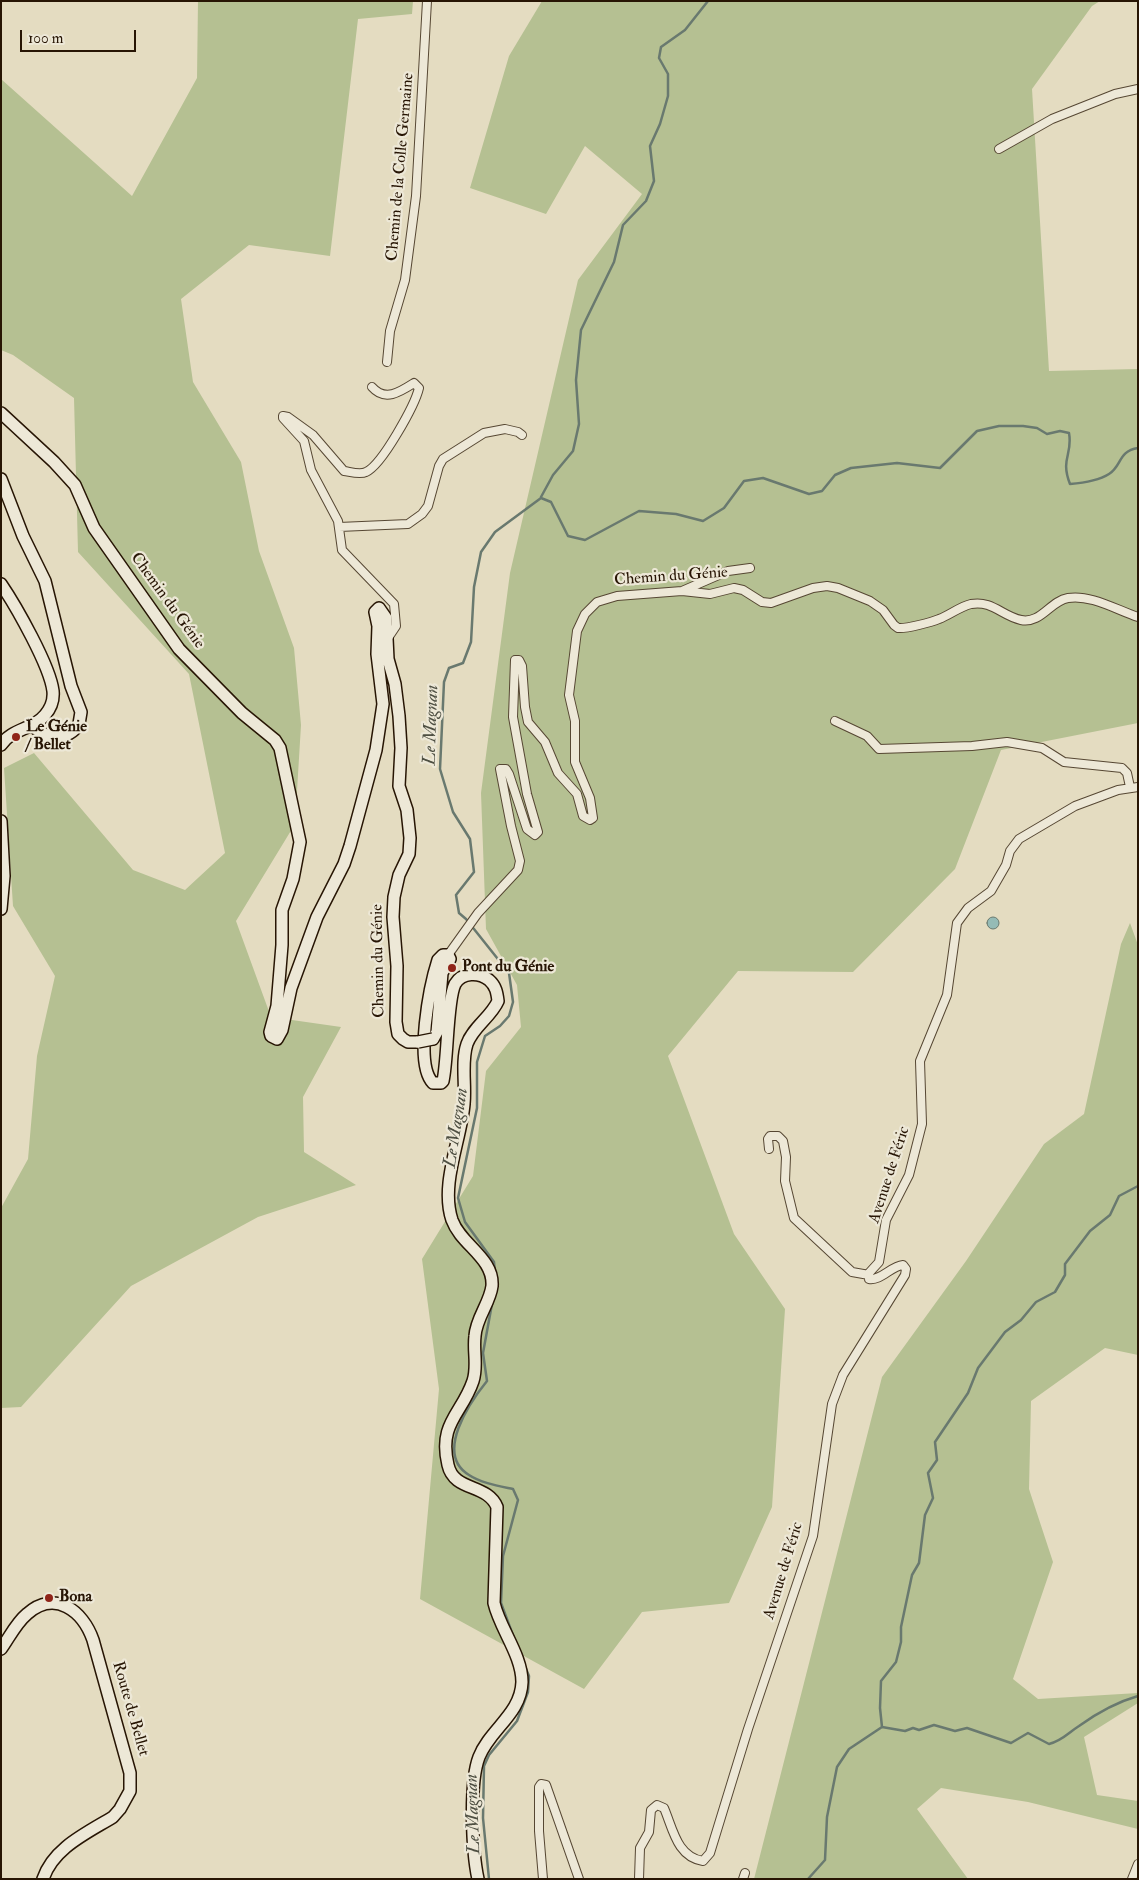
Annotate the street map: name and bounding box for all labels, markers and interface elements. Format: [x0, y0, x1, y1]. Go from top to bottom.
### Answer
scale bar [22, 20, 139, 52]
text: 100 m [28, 29, 63, 48]
street label: Chemin de la Colle Germaine [383, 72, 419, 262]
street label: Chemin du Génie [126, 549, 208, 653]
street label: Chemin du Génie [614, 563, 728, 591]
water label: Le Magnan [420, 684, 444, 766]
place label: Le Génie / Bellet [26, 718, 87, 756]
marker: Le Génie / Bellet [10, 731, 22, 743]
street label: Chemin du Génie [368, 904, 390, 1018]
place label: Pont du Génie [462, 958, 554, 978]
marker: Pont du Génie [446, 962, 458, 974]
water label: Le Magnan [440, 1087, 474, 1169]
street label: Avenue de Féric [865, 1124, 915, 1226]
street label: Avenue de Féric [760, 1520, 808, 1622]
place label: Bona [59, 1588, 92, 1608]
marker: Bona [43, 1592, 55, 1604]
street label: Route de Bellet [107, 1659, 153, 1759]
water label: Le Magnan [462, 1773, 486, 1855]

